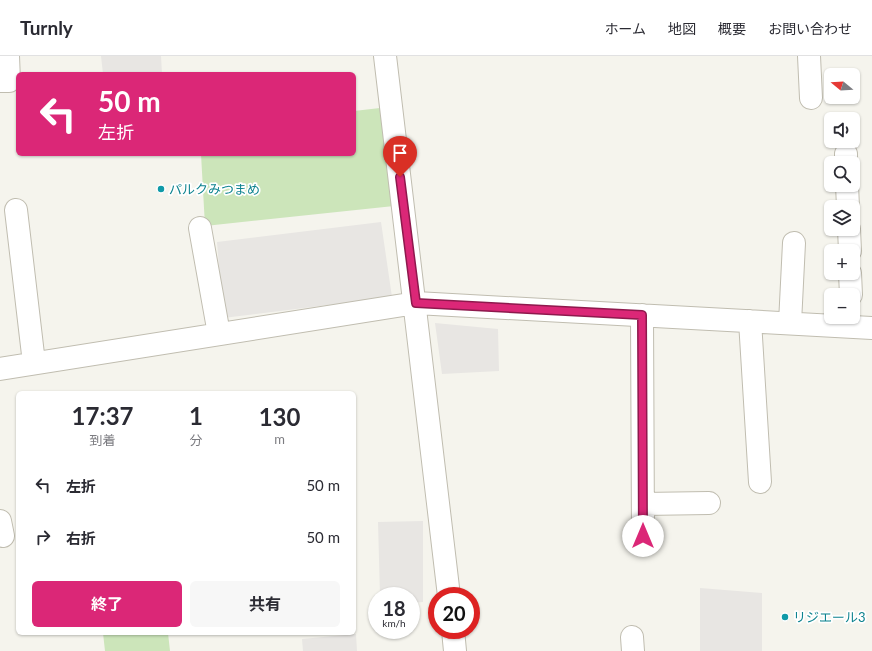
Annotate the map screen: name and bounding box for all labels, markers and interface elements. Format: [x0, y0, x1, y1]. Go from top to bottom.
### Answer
text: Turnly [20, 16, 73, 39]
text: ホーム [604, 20, 646, 37]
text: 地図 [668, 20, 696, 37]
text: 概要 [718, 20, 746, 37]
text: お問い合わせ [768, 20, 852, 37]
north arrow [824, 68, 860, 104]
map controls [824, 68, 860, 324]
text: 50 m [98, 84, 161, 118]
icon: left [32, 88, 84, 140]
button: sound [824, 112, 860, 148]
text: 左折 [98, 121, 134, 143]
pin [383, 136, 417, 177]
icon: arrive [389, 142, 411, 164]
button: search [824, 156, 860, 192]
place label: パルクみつまめ [169, 181, 260, 197]
marker: パルクみつまめ [156, 184, 166, 194]
button: layers [824, 200, 860, 236]
button: + [824, 244, 860, 280]
button: − [824, 288, 860, 324]
text: 17:37 [72, 401, 133, 430]
text: 1 [189, 401, 203, 430]
text: 130 [259, 402, 300, 431]
text: m [274, 431, 285, 447]
text: 到着 [90, 432, 116, 448]
text: 分 [190, 432, 203, 448]
icon: left [32, 474, 54, 496]
text: 50 m [306, 476, 340, 494]
text: 左折 [66, 477, 96, 495]
position arrow [622, 515, 664, 557]
icon: right [32, 526, 54, 548]
text: 50 m [306, 528, 340, 546]
text: 右折 [66, 529, 96, 547]
button: 終了 [32, 581, 182, 627]
button: 共有 [190, 581, 340, 627]
speed limit sign: 20 [428, 587, 480, 639]
text: 18 [382, 596, 406, 620]
place label: リジエール3 [793, 609, 866, 625]
marker: リジエール3 [780, 612, 790, 622]
text: km/h [382, 617, 406, 629]

